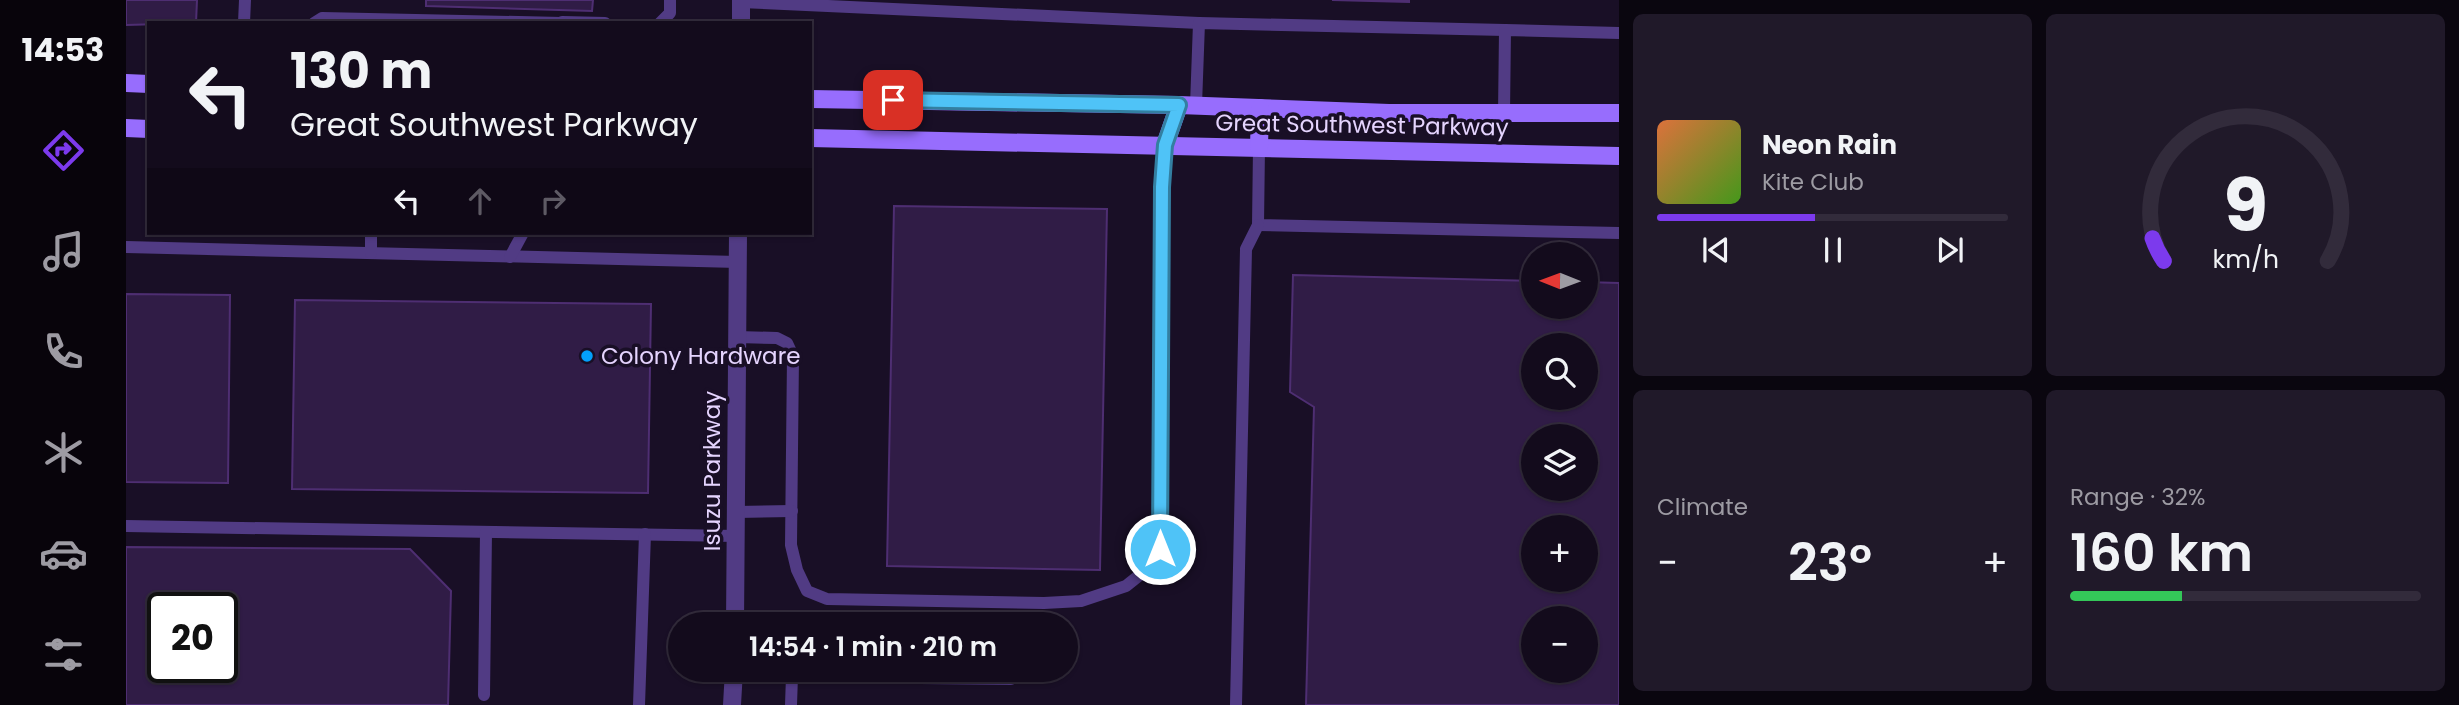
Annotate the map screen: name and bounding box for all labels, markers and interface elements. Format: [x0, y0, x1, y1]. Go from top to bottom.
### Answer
text: 14:53 [22, 27, 104, 72]
text: 130 m [290, 37, 432, 105]
icon: left [175, 49, 266, 140]
pin [863, 70, 923, 130]
icon: arrive [874, 81, 912, 119]
text: Great Southwest Parkway [290, 102, 698, 147]
street label: Great Southwest Parkway [1215, 106, 1509, 144]
icon: directions [39, 126, 88, 175]
text: Neon Rain [1762, 127, 1897, 163]
text: 9 [2223, 155, 2268, 256]
text: Kite Club [1762, 166, 1864, 198]
icon: left [388, 182, 426, 220]
icon: ahead [461, 182, 499, 220]
icon: right [534, 182, 572, 220]
icon: music [39, 227, 88, 276]
icon: previous [1697, 231, 1735, 269]
icon: pause [1814, 231, 1852, 269]
icon: next [1931, 231, 1969, 269]
north arrow [1521, 242, 1598, 318]
map controls [1521, 242, 1598, 683]
text: km/h [2212, 242, 2279, 277]
icon: phone [39, 327, 88, 376]
button: search [1521, 333, 1598, 410]
place label: Colony Hardware [601, 340, 801, 372]
marker: Colony Hardware [579, 348, 595, 364]
street label: Isuzu Parkway [696, 391, 728, 551]
button: layers [1521, 424, 1598, 501]
icon: climate [39, 428, 88, 477]
text: Range · 32% [2070, 481, 2205, 513]
text: Climate [1657, 491, 1748, 523]
position arrow [1123, 512, 1197, 586]
button: + [1521, 515, 1598, 592]
text: 160 km [2070, 516, 2253, 589]
text: 23° [1788, 526, 1872, 599]
icon: car [39, 529, 88, 578]
text: − [1657, 536, 1678, 589]
text: + [1982, 536, 2008, 589]
speed limit sign: 20 [147, 592, 238, 683]
button: − [1521, 606, 1598, 683]
text: 14:54 · 1 min · 210 m [749, 629, 997, 665]
icon: filters [39, 630, 88, 679]

